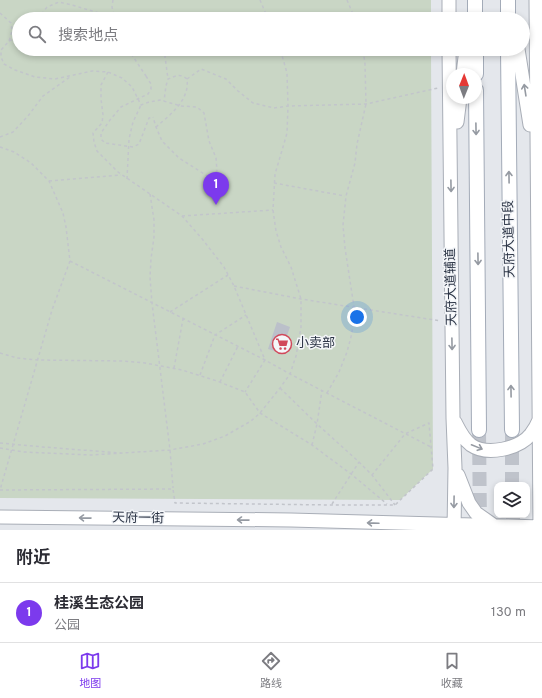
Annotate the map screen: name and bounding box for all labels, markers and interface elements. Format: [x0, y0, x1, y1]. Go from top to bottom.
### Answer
search box [12, 12, 530, 56]
icon: search [26, 23, 48, 45]
text: 搜索地点 [58, 27, 118, 46]
north arrow [446, 68, 482, 104]
one-way arrow [520, 84, 528, 97]
one-way arrow [472, 122, 480, 135]
one-way arrow [506, 171, 513, 184]
pin: 1 [203, 172, 229, 205]
one-way arrow [447, 179, 455, 192]
street label: 天府大道中段 [500, 200, 519, 278]
street label: 天府大道辅道 [442, 248, 461, 326]
one-way arrow [474, 252, 481, 265]
your location [347, 307, 367, 327]
supermarket icon: 小卖部 [271, 333, 293, 355]
place label: 小卖部 [296, 336, 335, 352]
one-way arrow [448, 337, 456, 350]
one-way arrow [507, 385, 515, 398]
one-way arrow [471, 444, 483, 452]
map controls [494, 482, 530, 518]
button: layers [494, 482, 530, 518]
one-way arrow [451, 495, 458, 508]
street label: 天府一街 [112, 510, 164, 527]
one-way arrow [79, 514, 92, 522]
one-way arrow [237, 516, 250, 523]
one-way arrow [367, 519, 380, 526]
text: 附近 [16, 548, 50, 570]
text: 桂溪生态公园 [54, 595, 144, 614]
text: 1 [26, 605, 32, 621]
text: 130 m [491, 605, 526, 621]
text: 公园 [54, 618, 80, 634]
tab: 地图 [79, 650, 101, 691]
tab: 路线 [260, 650, 282, 691]
tab: 收藏 [441, 650, 463, 691]

